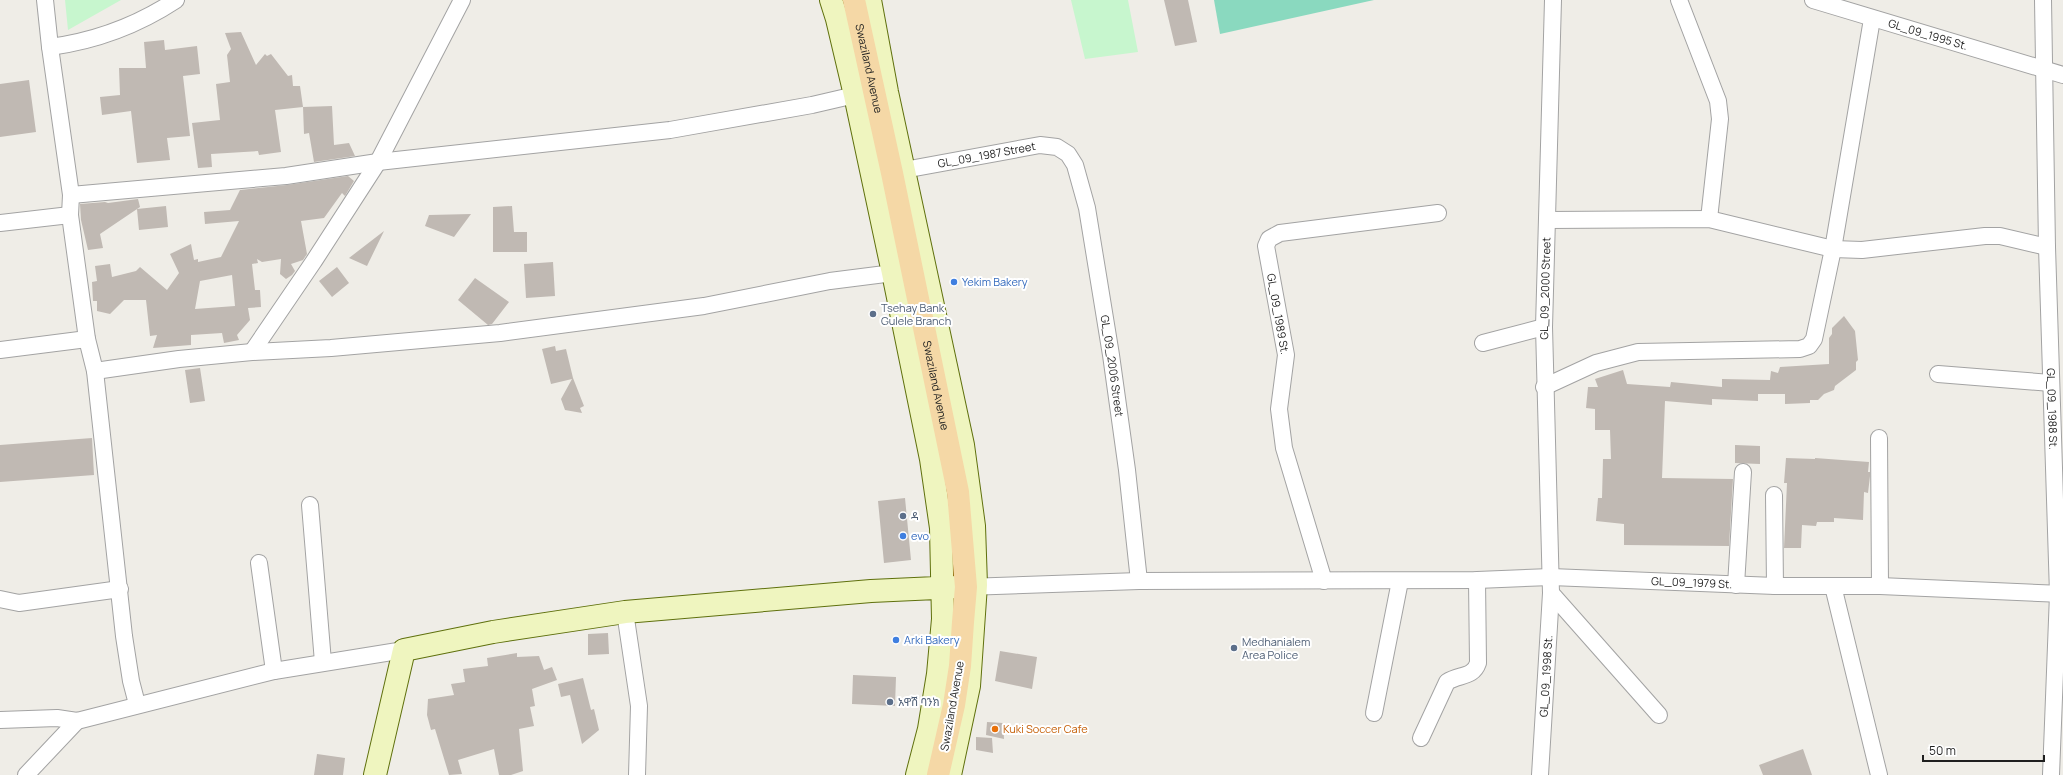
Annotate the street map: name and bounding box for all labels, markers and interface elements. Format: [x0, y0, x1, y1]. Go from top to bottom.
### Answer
street label: GL_09_1995 St. [1887, 15, 1970, 53]
street label: Swaziland Avenue [852, 22, 887, 115]
street label: GL_09_1987 Street [936, 138, 1037, 171]
street label: GL_09_2000 Street [1536, 237, 1553, 340]
street label: GL_09_1989 St. [1264, 272, 1293, 356]
place label: Yekim Bakery [962, 274, 1028, 289]
marker: Yekim Bakery [949, 277, 959, 287]
place label: Tsehay Bank Gulele Branch [881, 300, 951, 328]
marker: Tsehay Bank Gulele Branch [868, 309, 878, 319]
street label: GL_09_2006 Street [1098, 314, 1127, 418]
street label: Swaziland Avenue [920, 339, 953, 432]
street label: GL_09_1988 St. [2044, 368, 2061, 450]
place label: ዳ [911, 508, 919, 523]
marker: ዳ [898, 511, 908, 521]
place label: evo [911, 528, 930, 543]
marker: evo [898, 531, 908, 541]
street label: GL_09_1979 St. [1651, 573, 1733, 591]
place label: Arki Bakery [904, 632, 960, 647]
place label: Medhanialem Area Police [1242, 634, 1310, 662]
marker: Arki Bakery [891, 635, 901, 645]
street label: GL_09_1998 St. [1536, 635, 1555, 718]
marker: Medhanialem Area Police [1229, 643, 1239, 653]
street label: Swaziland Avenue [936, 659, 967, 752]
place label: አዋሽ ባንክ [898, 694, 940, 709]
marker: አዋሽ ባንክ [885, 697, 895, 707]
place label: Kuki Soccer Cafe [1003, 721, 1088, 736]
marker: Kuki Soccer Cafe [990, 724, 1000, 734]
scale bar [1923, 737, 2044, 763]
text: 50 m [1929, 742, 1956, 759]

